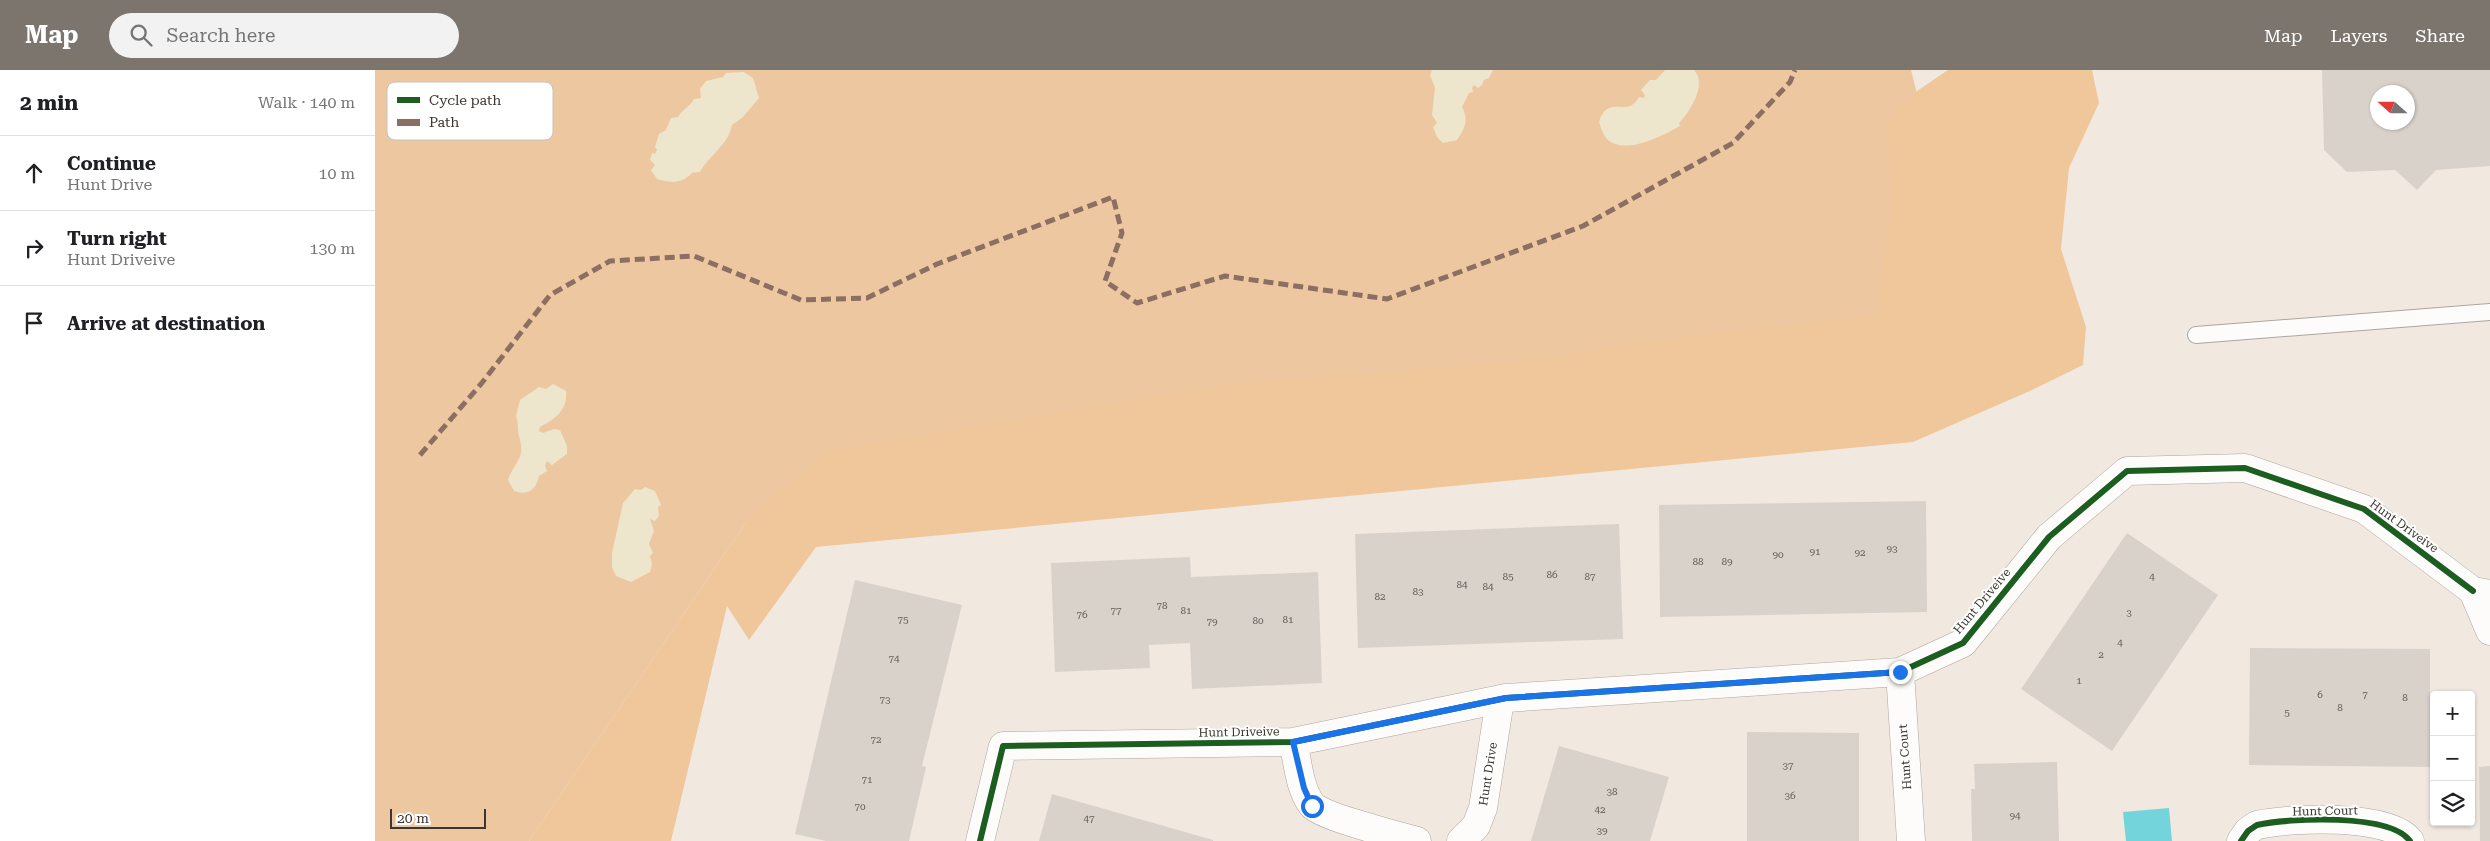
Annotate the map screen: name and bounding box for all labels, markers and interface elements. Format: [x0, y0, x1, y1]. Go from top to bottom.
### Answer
search box [109, 13, 459, 58]
text: Map [25, 21, 79, 49]
icon: search [127, 21, 155, 49]
text: Search here [167, 24, 275, 47]
text: Map [2264, 25, 2303, 46]
text: Layers [2331, 25, 2387, 46]
text: Share [2415, 25, 2465, 46]
legend [387, 82, 553, 140]
north arrow [2370, 85, 2415, 130]
text: 2 min [20, 91, 78, 115]
text: Cycle path [429, 92, 501, 108]
text: Walk · 140 m [258, 93, 355, 112]
text: Path [429, 114, 459, 130]
text: Continue [67, 152, 156, 175]
icon: ahead [20, 159, 48, 187]
text: 10 m [318, 164, 355, 183]
text: Hunt Drive [67, 175, 152, 194]
text: Turn right [67, 227, 167, 250]
icon: right [20, 234, 48, 262]
text: 130 m [309, 239, 355, 258]
text: Hunt Driveive [67, 250, 175, 269]
icon: arrive [20, 309, 48, 337]
text: Arrive at destination [67, 312, 265, 335]
street label: Hunt Driveive [2367, 496, 2441, 556]
house number: 93 [1886, 543, 1898, 554]
house number: 91 [1809, 546, 1821, 557]
house number: 92 [1854, 547, 1866, 558]
house number: 90 [1772, 549, 1784, 560]
house number: 88 [1692, 556, 1704, 567]
house number: 89 [1721, 556, 1733, 567]
street label: Hunt Driveive [1951, 565, 2014, 637]
house number: 86 [1546, 569, 1558, 580]
house number: 85 [1502, 571, 1514, 582]
house number: 87 [1584, 571, 1596, 582]
house number: 4 [2149, 571, 2155, 582]
house number: 84 [1456, 579, 1468, 590]
house number: 84 [1482, 581, 1494, 592]
house number: 83 [1412, 586, 1424, 597]
house number: 82 [1374, 591, 1386, 602]
house number: 78 [1156, 600, 1168, 611]
house number: 77 [1110, 605, 1122, 616]
house number: 81 [1180, 605, 1192, 616]
house number: 3 [2126, 607, 2132, 618]
house number: 76 [1076, 609, 1088, 620]
house number: 75 [897, 614, 909, 625]
house number: 81 [1282, 614, 1294, 625]
house number: 80 [1252, 615, 1264, 626]
house number: 79 [1206, 616, 1218, 627]
house number: 4 [2117, 637, 2123, 648]
house number: 2 [2098, 649, 2104, 660]
house number: 74 [888, 653, 900, 664]
route end [1889, 661, 1912, 684]
house number: 1 [2076, 675, 2082, 686]
house number: 6 [2317, 689, 2323, 700]
house number: 7 [2362, 689, 2368, 700]
map controls [2430, 691, 2475, 826]
button: + [2430, 691, 2475, 736]
house number: 8 [2402, 692, 2408, 703]
house number: 73 [879, 694, 891, 705]
house number: 8 [2337, 702, 2343, 713]
house number: 5 [2284, 707, 2290, 718]
street label: Hunt Court [1896, 723, 1914, 790]
street label: Hunt Driveive [1198, 724, 1280, 740]
house number: 72 [870, 734, 882, 745]
button: − [2430, 736, 2475, 781]
street label: Hunt Drive [1476, 741, 1500, 807]
house number: 37 [1782, 760, 1794, 771]
house number: 71 [861, 774, 873, 785]
button: layers [2430, 781, 2475, 826]
house number: 38 [1606, 786, 1618, 797]
house number: 36 [1784, 790, 1796, 801]
route start [1301, 795, 1324, 818]
house number: 70 [854, 801, 866, 812]
street label: Hunt Court [2292, 803, 2359, 819]
house number: 42 [1594, 804, 1606, 815]
scale bar [390, 806, 486, 829]
text: 20 m [397, 810, 429, 826]
house number: 94 [2009, 810, 2021, 821]
house number: 47 [1083, 813, 1095, 824]
house number: 39 [1596, 825, 1608, 836]

